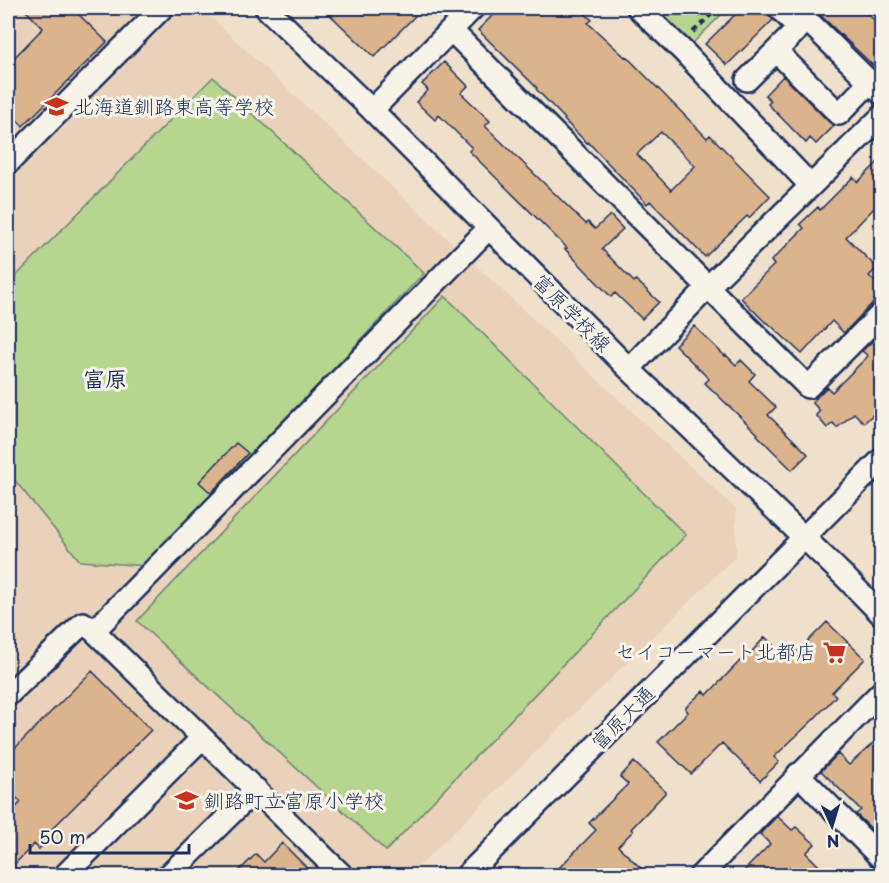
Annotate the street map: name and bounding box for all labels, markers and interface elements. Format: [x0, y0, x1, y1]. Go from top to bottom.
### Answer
place label: 北海道釧路東高等学校 [74, 91, 274, 121]
school or university icon: 北海道釧路東高等学校 [43, 94, 69, 120]
street label: 富原学校線 [527, 266, 619, 358]
district label: 富原 [83, 361, 127, 394]
place label: セイコーマート北都店 [616, 636, 816, 666]
supermarket icon: セイコーマート北都店 [821, 639, 847, 665]
street label: 富原大通 [583, 678, 661, 756]
place label: 釧路町立富原小学校 [204, 785, 384, 815]
school or university icon: 釧路町立富原小学校 [173, 788, 199, 814]
north arrow [802, 796, 862, 856]
scale bar [30, 817, 189, 855]
text: 50 m [39, 823, 86, 850]
text: N [826, 830, 840, 854]

